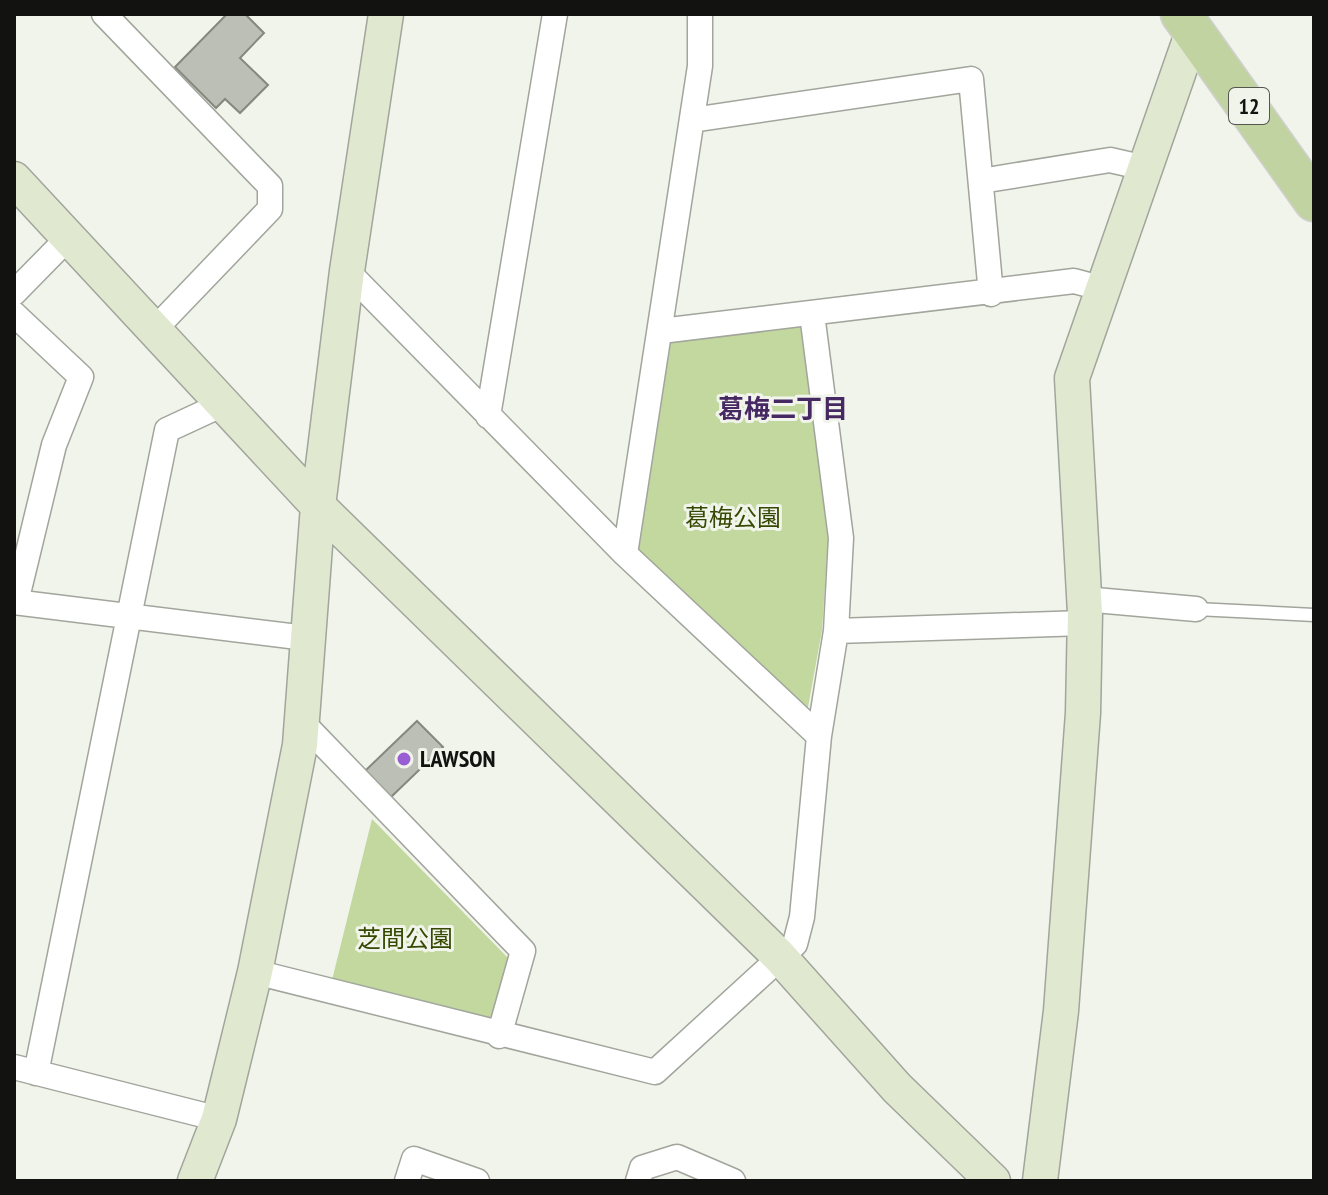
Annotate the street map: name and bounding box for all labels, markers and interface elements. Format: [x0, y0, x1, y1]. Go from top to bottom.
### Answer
road number: 12 [1229, 88, 1269, 124]
district label: 葛梅二丁目 [718, 392, 848, 425]
park label: 葛梅公園 [685, 502, 781, 533]
place label: LAWSON [420, 743, 496, 774]
marker: LAWSON [395, 750, 413, 768]
park label: 芝間公園 [357, 923, 453, 954]

